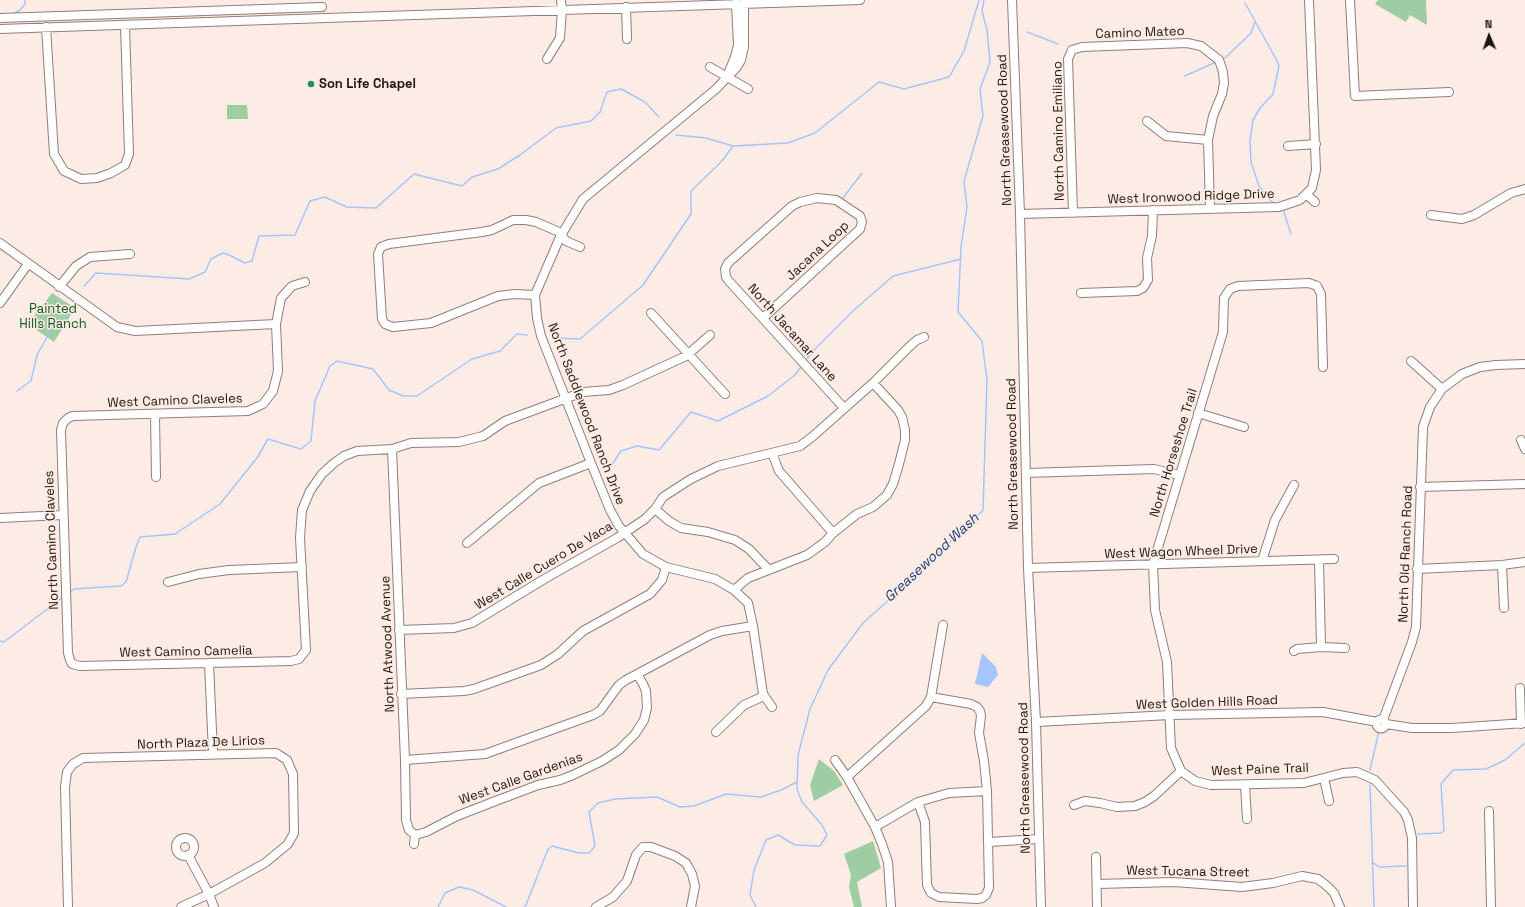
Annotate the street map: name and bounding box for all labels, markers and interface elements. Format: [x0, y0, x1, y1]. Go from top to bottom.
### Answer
north arrow [1469, 16, 1509, 56]
text: N [1485, 17, 1493, 31]
street label: Camino Mateo [1095, 24, 1185, 42]
street label: North Greasewood Road [995, 54, 1015, 206]
street label: North Camino Emiliano [1050, 61, 1068, 201]
place label: Son Life Chapel [319, 76, 416, 92]
marker: Son Life Chapel [306, 79, 316, 89]
street label: West Ironwood Ridge Drive [1107, 186, 1275, 208]
street label: Jacana Loop [783, 218, 853, 284]
street label: North Jacamar Lane [744, 281, 840, 385]
park label: Painted Hills Ranch [19, 301, 87, 332]
street label: North Saddlewood Ranch Drive [544, 321, 628, 507]
street label: North Greasewood Road [1004, 378, 1022, 530]
street label: North Horseshoe Trail [1147, 387, 1201, 519]
street label: West Camino Claveles [107, 391, 243, 411]
street label: North Camino Claveles [42, 470, 62, 610]
street label: North Old Ranch Road [1396, 485, 1416, 623]
water label: Greasewood Wash [881, 510, 983, 606]
street label: West Calle Cuero De Vaca [472, 519, 616, 613]
street label: West Wagon Wheel Drive [1104, 542, 1258, 562]
street label: North Atwood Avenue [378, 575, 398, 713]
street label: West Camino Camelia [119, 643, 253, 661]
street label: West Golden Hills Road [1136, 693, 1278, 713]
street label: North Greasewood Road [1016, 702, 1034, 854]
street label: North Plaza De Lirios [137, 733, 265, 753]
street label: West Calle Gardenias [457, 749, 585, 809]
street label: West Paine Trail [1211, 761, 1309, 779]
street label: West Tucana Street [1126, 863, 1250, 881]

